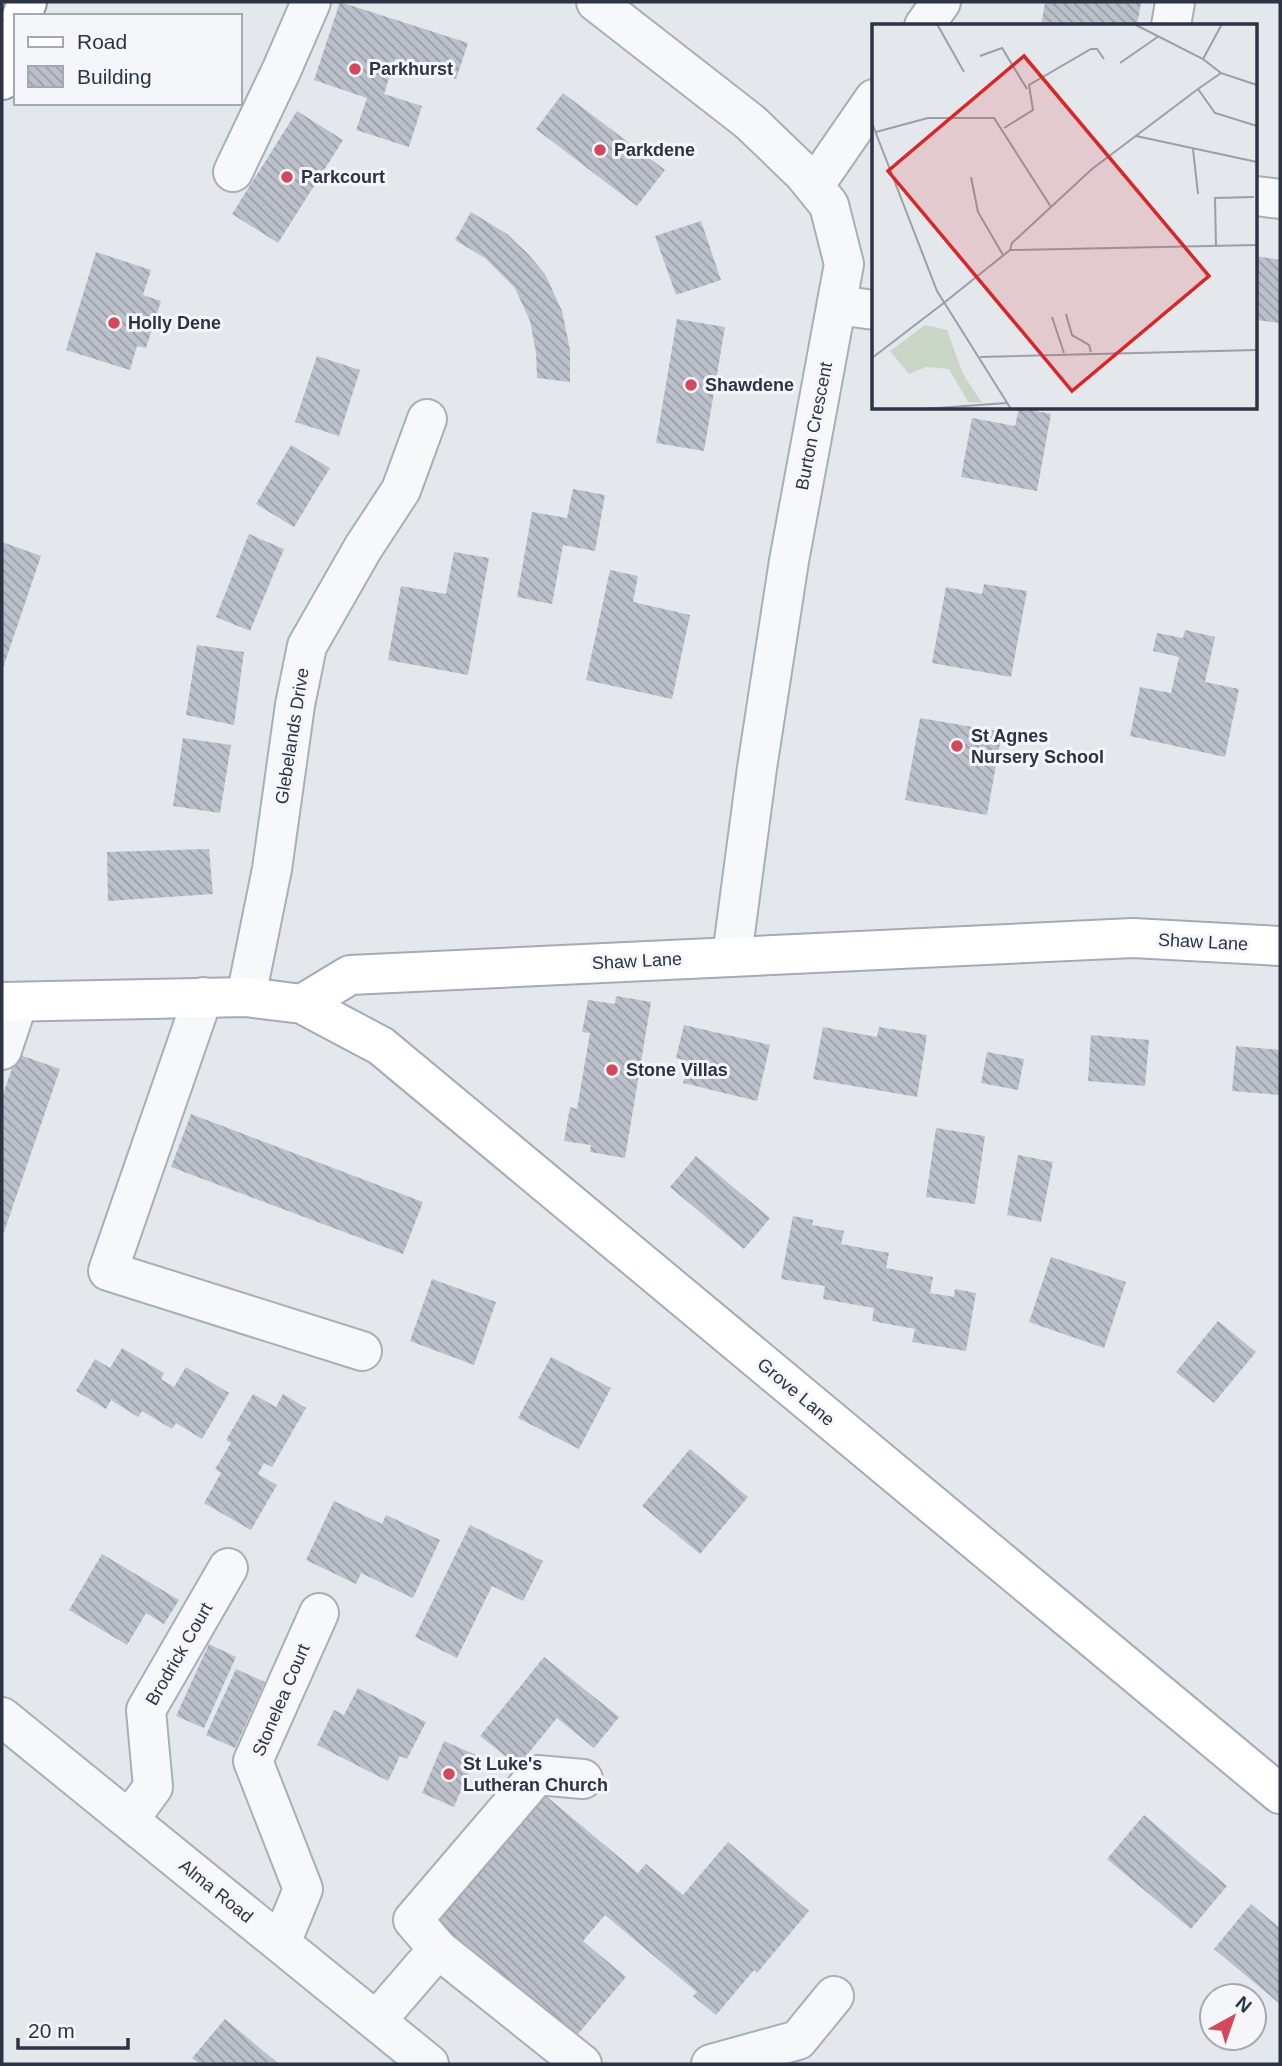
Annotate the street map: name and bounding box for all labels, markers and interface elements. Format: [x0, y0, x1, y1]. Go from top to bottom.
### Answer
legend [14, 14, 242, 105]
inset map [872, 24, 1258, 410]
text: Road [77, 30, 127, 53]
place label: Parkhurst [369, 59, 453, 79]
marker: Parkhurst [347, 61, 363, 77]
text: Building [77, 65, 152, 88]
place label: Parkdene [614, 140, 695, 160]
marker: Parkdene [592, 142, 608, 158]
place label: Parkcourt [301, 167, 385, 187]
marker: Parkcourt [279, 169, 295, 185]
place label: Holly Dene [128, 313, 221, 333]
marker: Holly Dene [106, 315, 122, 331]
street label: Burton Crescent [792, 360, 836, 492]
place label: Shawdene [705, 375, 794, 395]
marker: Shawdene [683, 377, 699, 393]
street label: Glebelands Drive [271, 666, 313, 806]
place label: St Agnes Nursery School [971, 726, 1104, 767]
marker: St Agnes Nursery School [949, 738, 965, 754]
street label: Shaw Lane [1157, 930, 1249, 954]
street label: Shaw Lane [591, 949, 683, 973]
place label: Stone Villas [626, 1060, 728, 1080]
marker: Stone Villas [604, 1062, 620, 1078]
street label: Grove Lane [754, 1354, 838, 1430]
street label: Brodrick Court [142, 1599, 216, 1709]
street label: Stonelea Court [248, 1641, 314, 1759]
place label: St Luke's Lutheran Church [463, 1754, 608, 1795]
marker: St Luke's Lutheran Church [441, 1766, 457, 1782]
street label: Alma Road [175, 1855, 257, 1927]
north arrow [1198, 1982, 1268, 2052]
text: N [1232, 1992, 1256, 2017]
scale bar [18, 2007, 128, 2050]
text: 20 m [28, 2019, 75, 2042]

